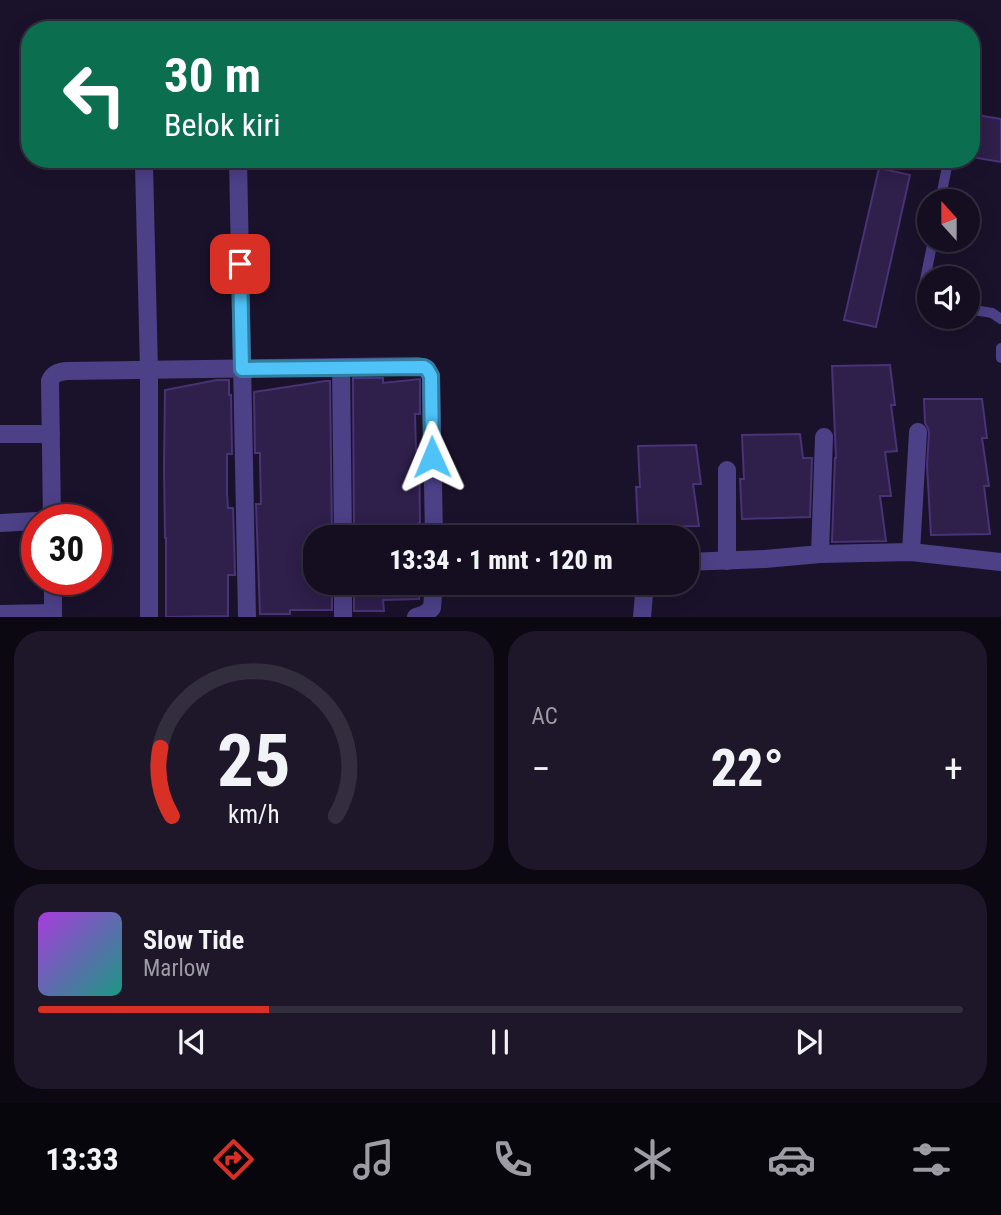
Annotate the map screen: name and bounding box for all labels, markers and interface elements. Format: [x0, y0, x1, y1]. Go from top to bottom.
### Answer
text: 30 m [164, 47, 261, 104]
icon: left [49, 49, 140, 140]
text: Belok kiri [164, 106, 281, 144]
north arrow [917, 189, 980, 252]
map controls [917, 189, 980, 329]
pin [210, 234, 270, 294]
icon: arrive [221, 245, 259, 283]
button: sound [917, 266, 980, 329]
position arrow [395, 420, 469, 494]
speed limit sign: 30 [21, 504, 112, 595]
text: 13:34 · 1 mnt · 120 m [389, 545, 613, 575]
text: AC [532, 703, 558, 730]
text: 25 [217, 719, 291, 805]
text: 22° [711, 738, 784, 799]
text: − [532, 747, 551, 791]
text: + [944, 747, 963, 791]
text: km/h [228, 800, 279, 829]
text: Slow Tide [143, 925, 244, 955]
text: Marlow [143, 955, 210, 982]
icon: previous [173, 1023, 211, 1061]
icon: pause [481, 1023, 519, 1061]
icon: next [790, 1023, 828, 1061]
icon: directions [209, 1135, 258, 1184]
icon: music [349, 1135, 398, 1184]
icon: phone [488, 1135, 537, 1184]
icon: climate [628, 1135, 677, 1184]
icon: car [767, 1135, 816, 1184]
icon: filters [907, 1135, 956, 1184]
text: 13:33 [45, 1140, 119, 1178]

